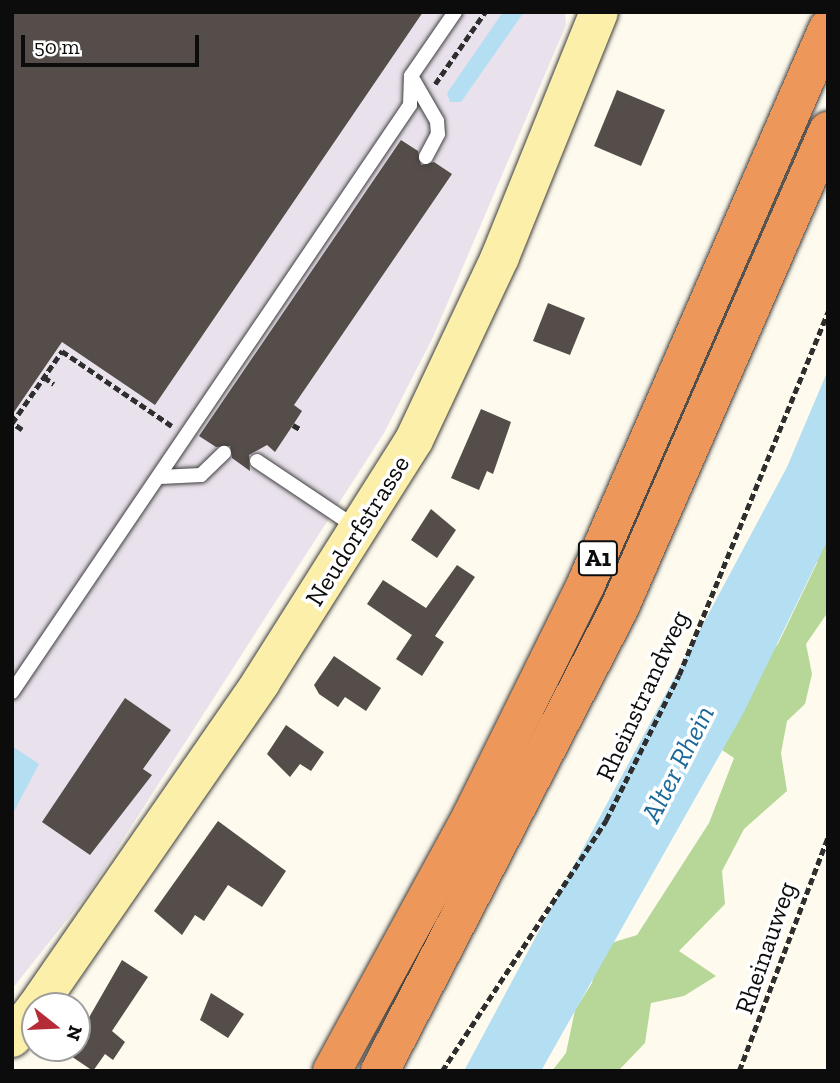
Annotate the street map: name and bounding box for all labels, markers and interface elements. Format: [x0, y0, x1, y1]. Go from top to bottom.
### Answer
scale bar [24, 21, 203, 65]
text: 50 m [34, 34, 80, 59]
street label: Neudorfstrasse [299, 450, 417, 612]
road number: A1 [577, 538, 619, 578]
street label: Rheinstrandweg [590, 606, 696, 786]
water label: Alter Rhein [634, 700, 722, 828]
street label: Rheinauweg [729, 878, 803, 1018]
north arrow [21, 992, 91, 1062]
text: N [61, 1023, 88, 1043]

